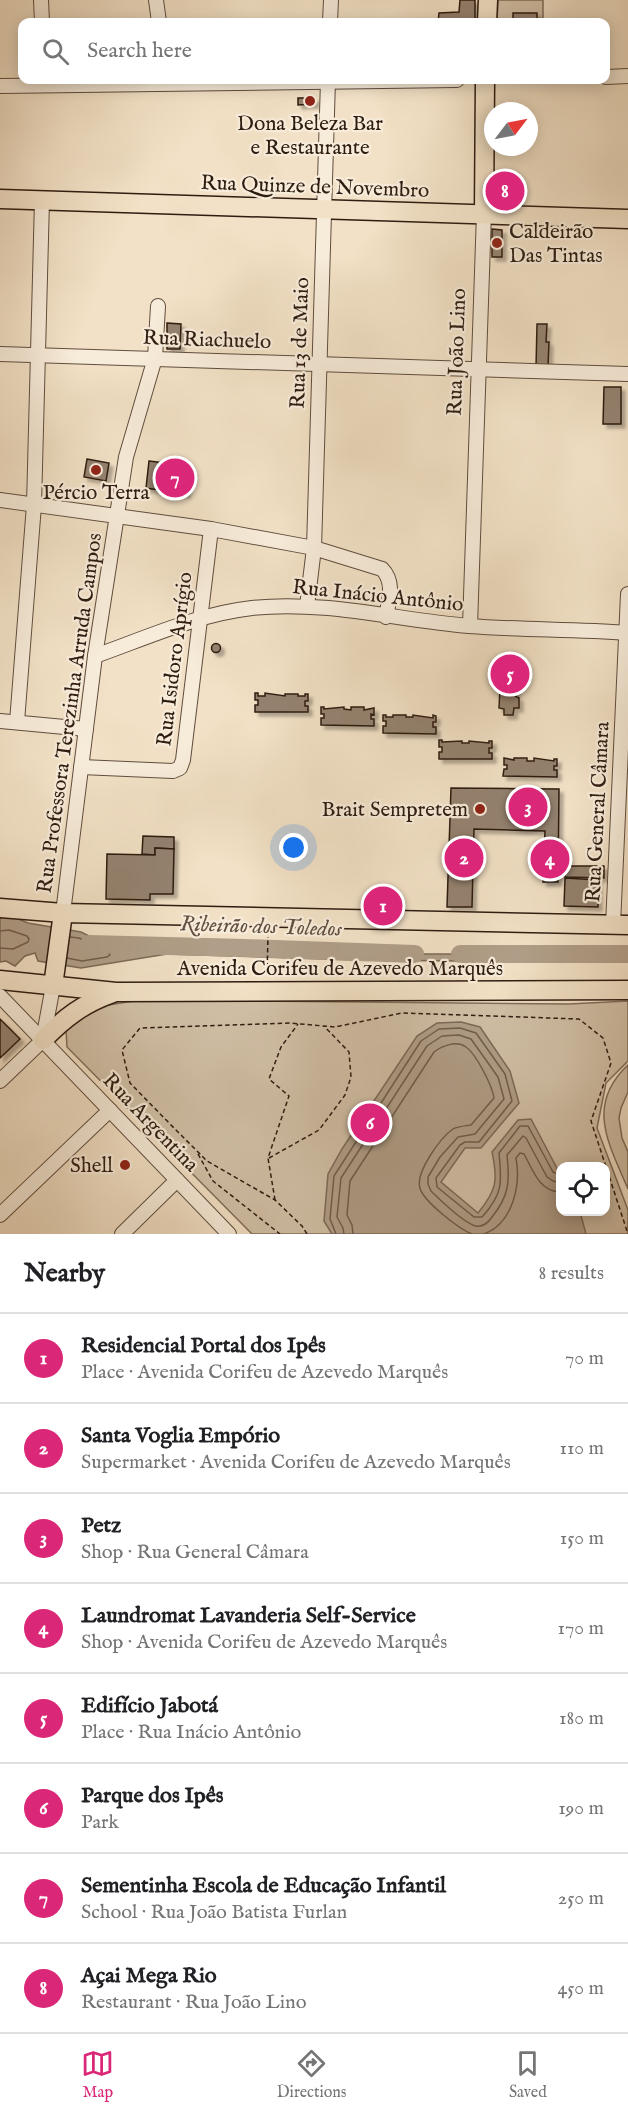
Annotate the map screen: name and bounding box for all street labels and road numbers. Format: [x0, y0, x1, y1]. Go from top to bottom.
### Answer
street label: Rua Quinze de Novembro [200, 170, 430, 205]
street label: Rua 13 de Maio [285, 277, 316, 409]
street label: Rua João Lino [442, 288, 473, 416]
street label: Rua Riachuelo [142, 325, 272, 356]
street label: Rua Professora Terezinha Arruda Campos [32, 531, 109, 895]
street label: Rua Isidoro Aprígio [151, 570, 200, 748]
street label: Rua Inácio Antônio [291, 574, 465, 619]
street label: Rua General Câmara [580, 720, 617, 903]
street label: Avenida Corifeu de Azevedo Marquês [176, 956, 503, 983]
street label: Rua Argentina [96, 1068, 205, 1179]

